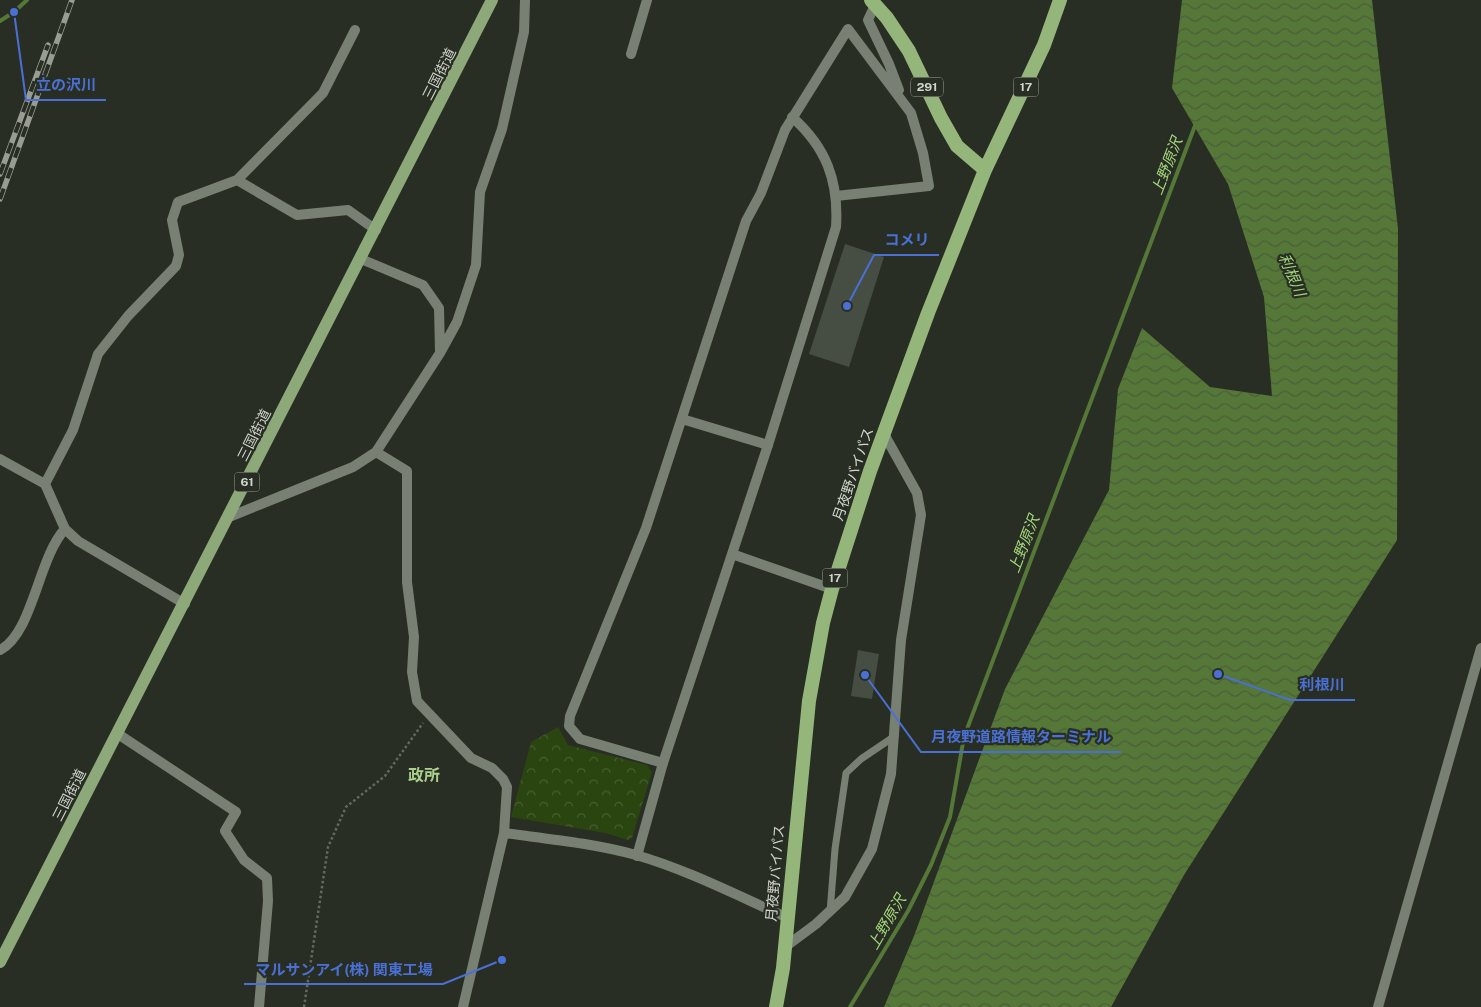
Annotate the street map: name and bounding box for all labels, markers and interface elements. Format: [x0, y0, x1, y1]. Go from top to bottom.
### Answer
street label: 三国街道 [419, 45, 459, 103]
callout: 立の沢川 [26, 70, 106, 100]
text: 立の沢川 [36, 76, 96, 93]
road number: 291 [911, 77, 943, 96]
road number: 17 [1014, 77, 1038, 96]
water label: 上野原沢 [1148, 133, 1186, 197]
callout: コメリ [874, 225, 939, 255]
text: コメリ [884, 231, 930, 248]
water label: 利根川 [1276, 251, 1310, 301]
street label: 三国街道 [234, 406, 274, 464]
street label: 月夜野バイパス [830, 425, 876, 523]
road number: 61 [234, 472, 260, 492]
water label: 上野原沢 [1005, 511, 1043, 575]
road number: 17 [822, 568, 848, 588]
callout: 利根川 [1290, 670, 1355, 700]
text: 利根川 [1299, 676, 1345, 693]
callout: 月夜野道路情報ターミナル [921, 722, 1121, 752]
text: 月夜野道路情報ターミナル [931, 728, 1111, 745]
street label: 三国街道 [49, 766, 89, 824]
district label: 政所 [408, 766, 440, 785]
street label: 月夜野バイパス [763, 824, 787, 922]
water label: 上野原沢 [864, 890, 910, 952]
callout: マルサンアイ(株) 関東工場 [244, 954, 443, 984]
text: マルサンアイ(株) 関東工場 [255, 961, 433, 978]

